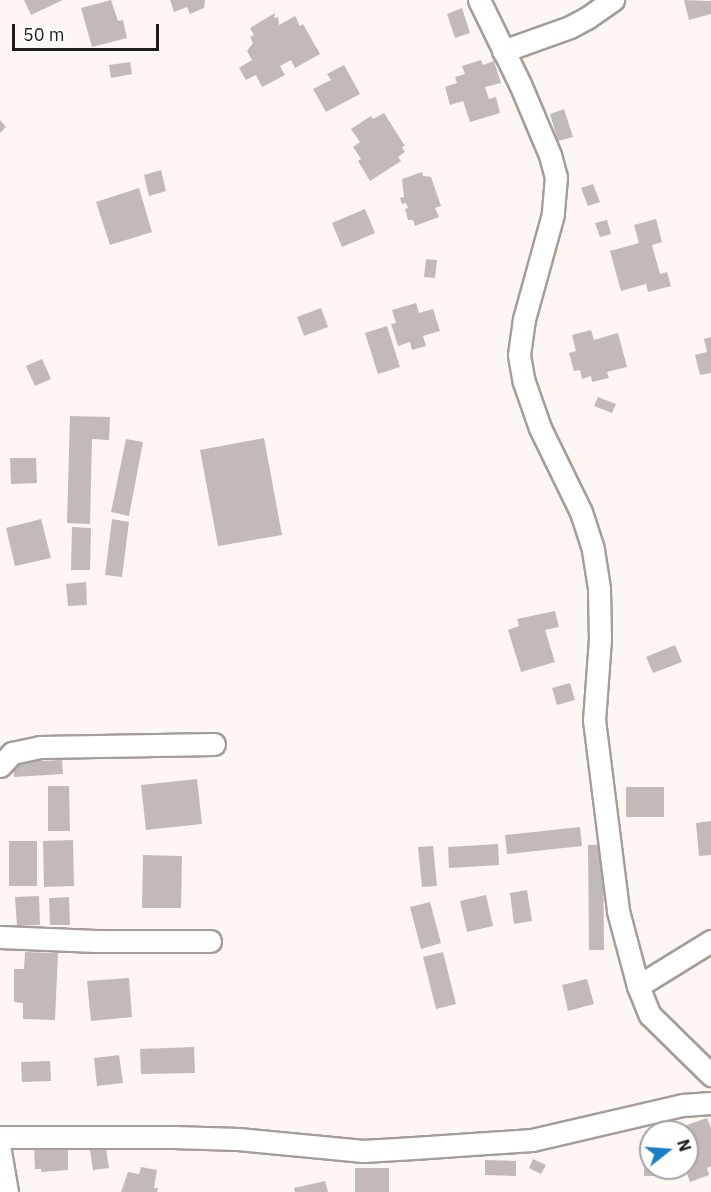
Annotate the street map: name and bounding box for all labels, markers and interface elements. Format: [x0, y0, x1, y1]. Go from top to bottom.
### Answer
scale bar [15, 12, 162, 50]
text: 50 m [23, 23, 65, 46]
north arrow [639, 1120, 699, 1180]
text: N [673, 1137, 696, 1154]

